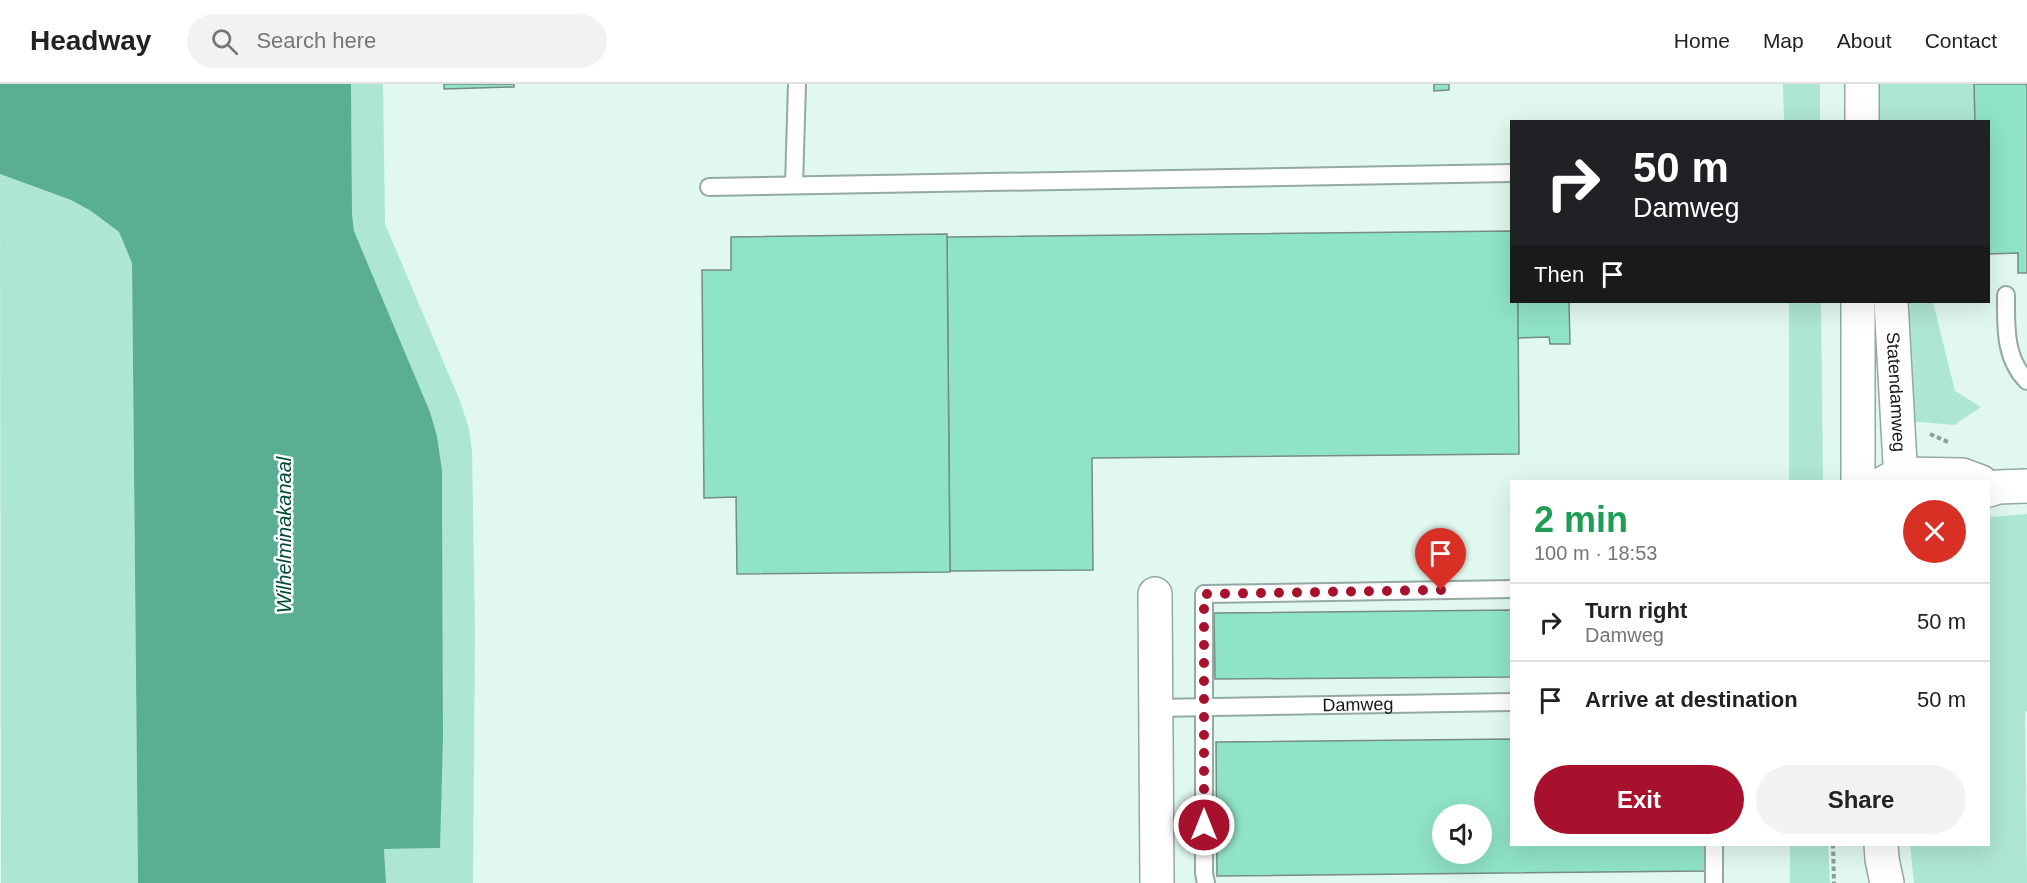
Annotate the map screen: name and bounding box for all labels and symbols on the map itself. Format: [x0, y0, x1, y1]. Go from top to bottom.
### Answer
street label: Statendamweg [1883, 331, 1909, 452]
water label: Wilhelminakanaal [273, 456, 295, 613]
pin [1415, 528, 1466, 590]
street label: Damweg [1322, 694, 1394, 715]
position arrow [1172, 793, 1236, 857]

